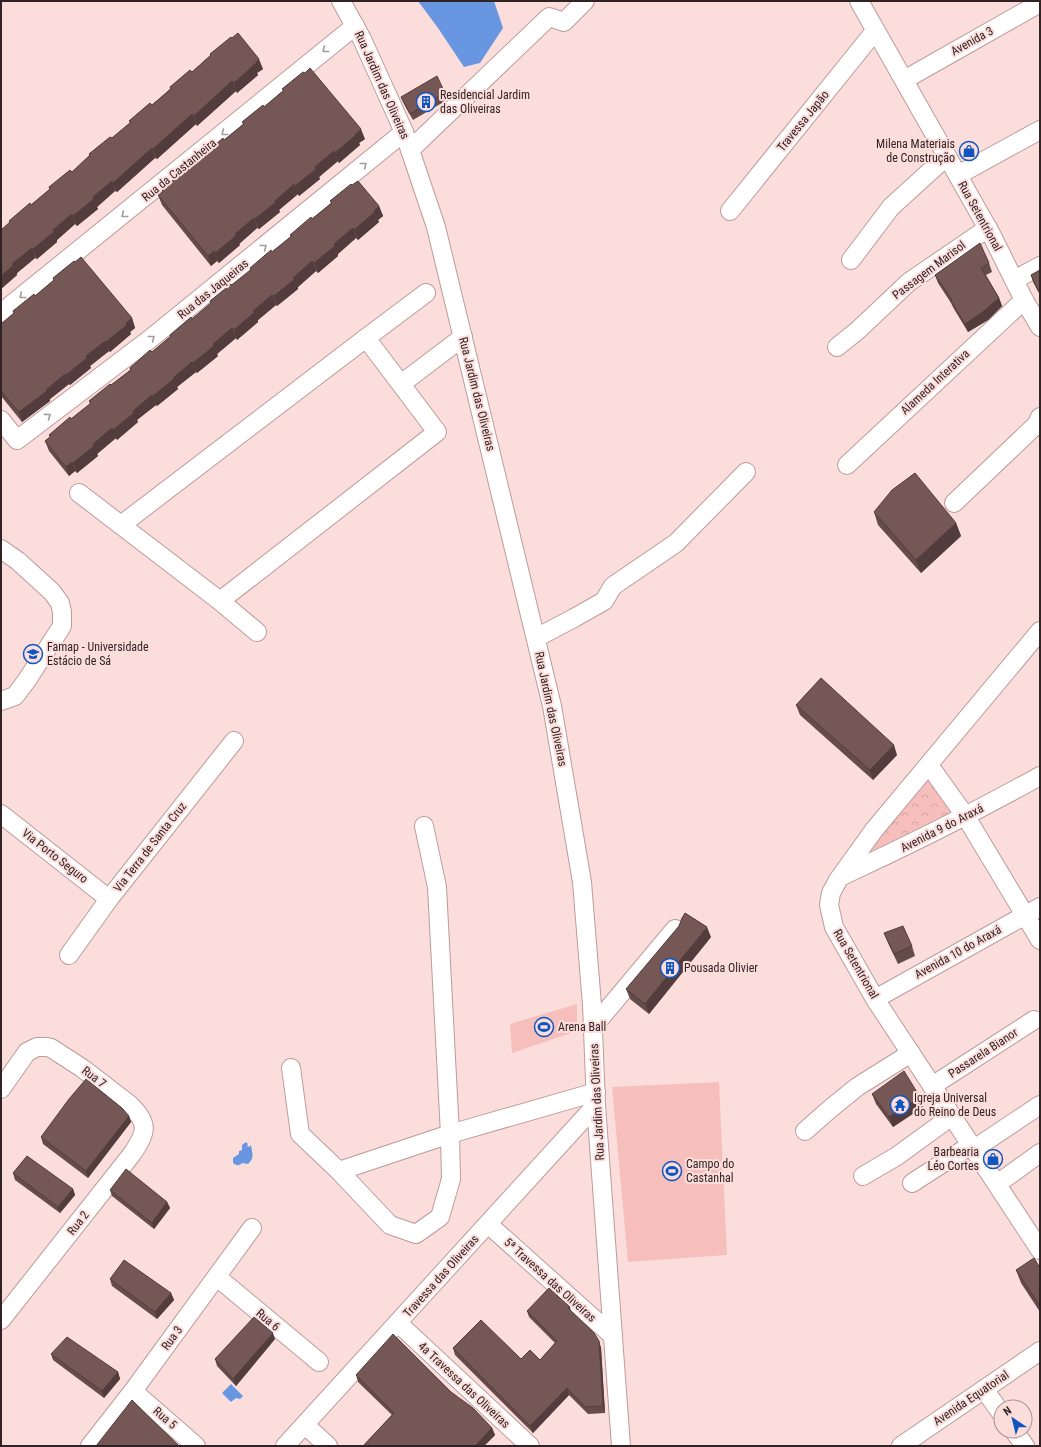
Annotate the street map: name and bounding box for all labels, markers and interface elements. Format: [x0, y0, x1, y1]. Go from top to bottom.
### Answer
street label: Avenida 3 [948, 24, 996, 58]
street label: Rua Jardim das Oliveiras [352, 29, 412, 141]
one-way arrow [322, 46, 330, 53]
place label: Residencial Jardim das Oliveiras [440, 88, 530, 116]
street label: Travessa Japão [774, 88, 832, 154]
building icon: Residencial Jardim das Oliveiras [415, 91, 437, 113]
one-way arrow [222, 128, 229, 135]
street label: Rua da Castanheira [139, 136, 219, 204]
place label: Milena Materiais de Construção [876, 137, 955, 165]
shop icon: Milena Materiais de Construção [958, 140, 980, 162]
one-way arrow [360, 162, 367, 169]
street label: Rua Setentrional [955, 179, 1005, 253]
one-way arrow [121, 210, 128, 217]
street label: Passagem Marisol [890, 238, 968, 302]
one-way arrow [259, 245, 266, 252]
street label: Rua das Jaqueiras [175, 256, 251, 322]
one-way arrow [20, 292, 27, 299]
one-way arrow [147, 336, 154, 343]
street label: Rua Jardim das Oliveiras [456, 336, 498, 452]
street label: Alameda Interativa [898, 346, 972, 417]
one-way arrow [44, 414, 51, 421]
place label: Famap - Universidade Estácio de Sá [47, 640, 149, 668]
school or university icon: Famap - Universidade Estácio de Sá [22, 643, 44, 665]
street label: Rua Jardim das Oliveiras [532, 650, 570, 768]
street label: Via Terra de Santa Cruz [111, 799, 189, 895]
street label: Avenida 9 do Araxá [898, 801, 986, 855]
street label: Via Porto Seguro [19, 826, 91, 886]
street label: Avenida 10 do Araxá [912, 922, 1004, 982]
street label: Rua Setentrional [830, 927, 882, 1001]
building icon: Pousada Olivier [659, 957, 681, 979]
place label: Pousada Olivier [684, 961, 758, 975]
sports icon: Arena Ball [533, 1016, 555, 1038]
place label: Arena Ball [558, 1020, 606, 1034]
street label: Passarela Bianor [946, 1025, 1021, 1081]
street label: Rua Jardim das Oliveiras [587, 1043, 607, 1161]
street label: Rua 7 [79, 1063, 109, 1091]
place label: Igreja Universal do Reino de Deus [914, 1091, 996, 1119]
temple icon: Igreja Universal do Reino de Deus [889, 1094, 911, 1116]
place label: Barbearia Léo Cortes [927, 1145, 979, 1173]
shop icon: Barbearia Léo Cortes [982, 1148, 1004, 1170]
place label: Campo do Castanhal [686, 1157, 734, 1185]
sports icon: Campo do Castanhal [661, 1160, 683, 1182]
street label: Rua 2 [64, 1208, 92, 1238]
street label: Travessa das Oliveiras [400, 1232, 482, 1320]
street label: 5ª Travessa das Oliveiras [501, 1235, 599, 1325]
street label: Rua 6 [253, 1306, 283, 1334]
street label: Rua 3 [159, 1323, 186, 1353]
street label: 4a Travessa das Oliveiras [415, 1339, 513, 1431]
street label: Avenida Equatorial [931, 1368, 1011, 1428]
north arrow [993, 1399, 1033, 1439]
street label: Rua 5 [150, 1404, 180, 1432]
text: N [1001, 1404, 1014, 1418]

